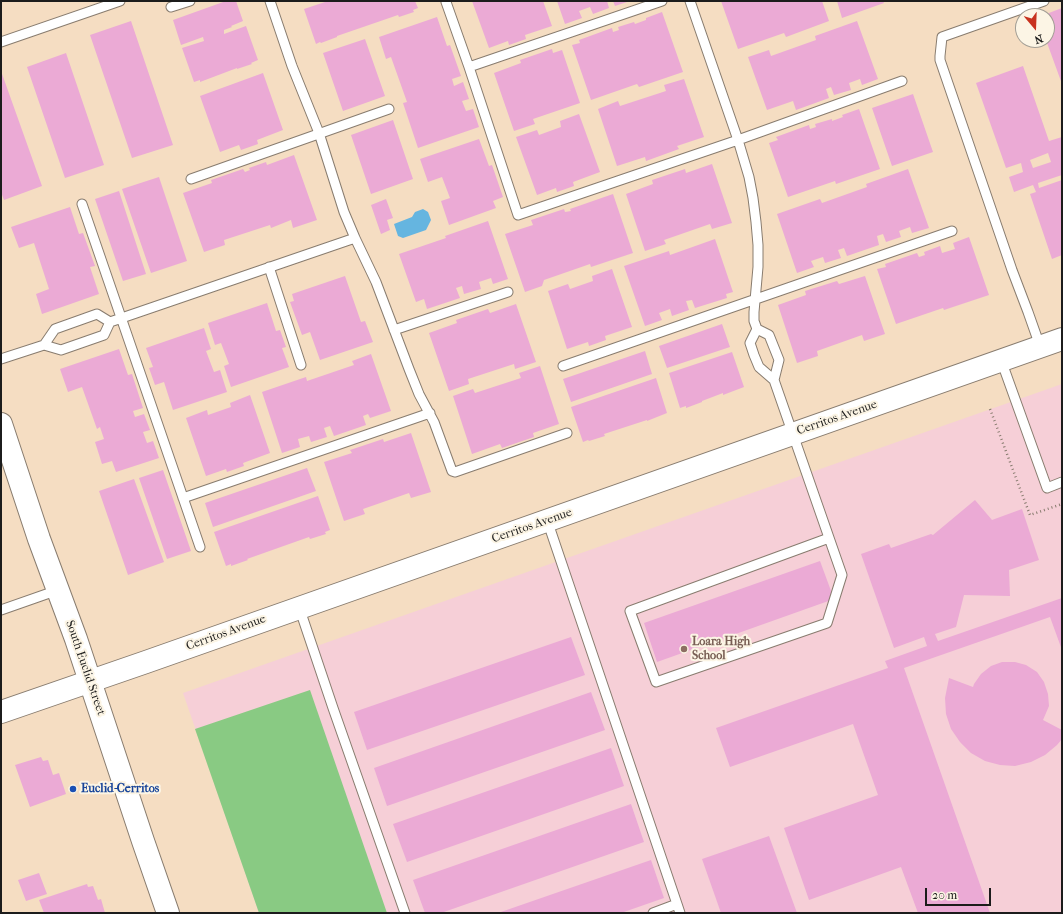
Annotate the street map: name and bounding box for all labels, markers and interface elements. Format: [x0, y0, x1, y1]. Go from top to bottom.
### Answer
north arrow [1015, 8, 1055, 48]
text: N [1033, 31, 1045, 46]
street label: Cerritos Avenue [795, 398, 879, 438]
street label: Cerritos Avenue [490, 506, 574, 546]
street label: Cerritos Avenue [184, 612, 268, 654]
street label: South Euclid Street [62, 619, 108, 717]
place label: Loara High School [692, 635, 750, 663]
marker: Loara High School [679, 644, 689, 654]
place label: Euclid-Cerritos [81, 782, 159, 796]
marker: Euclid-Cerritos [68, 784, 78, 794]
scale bar [927, 880, 993, 906]
text: 20 m [932, 888, 957, 902]

